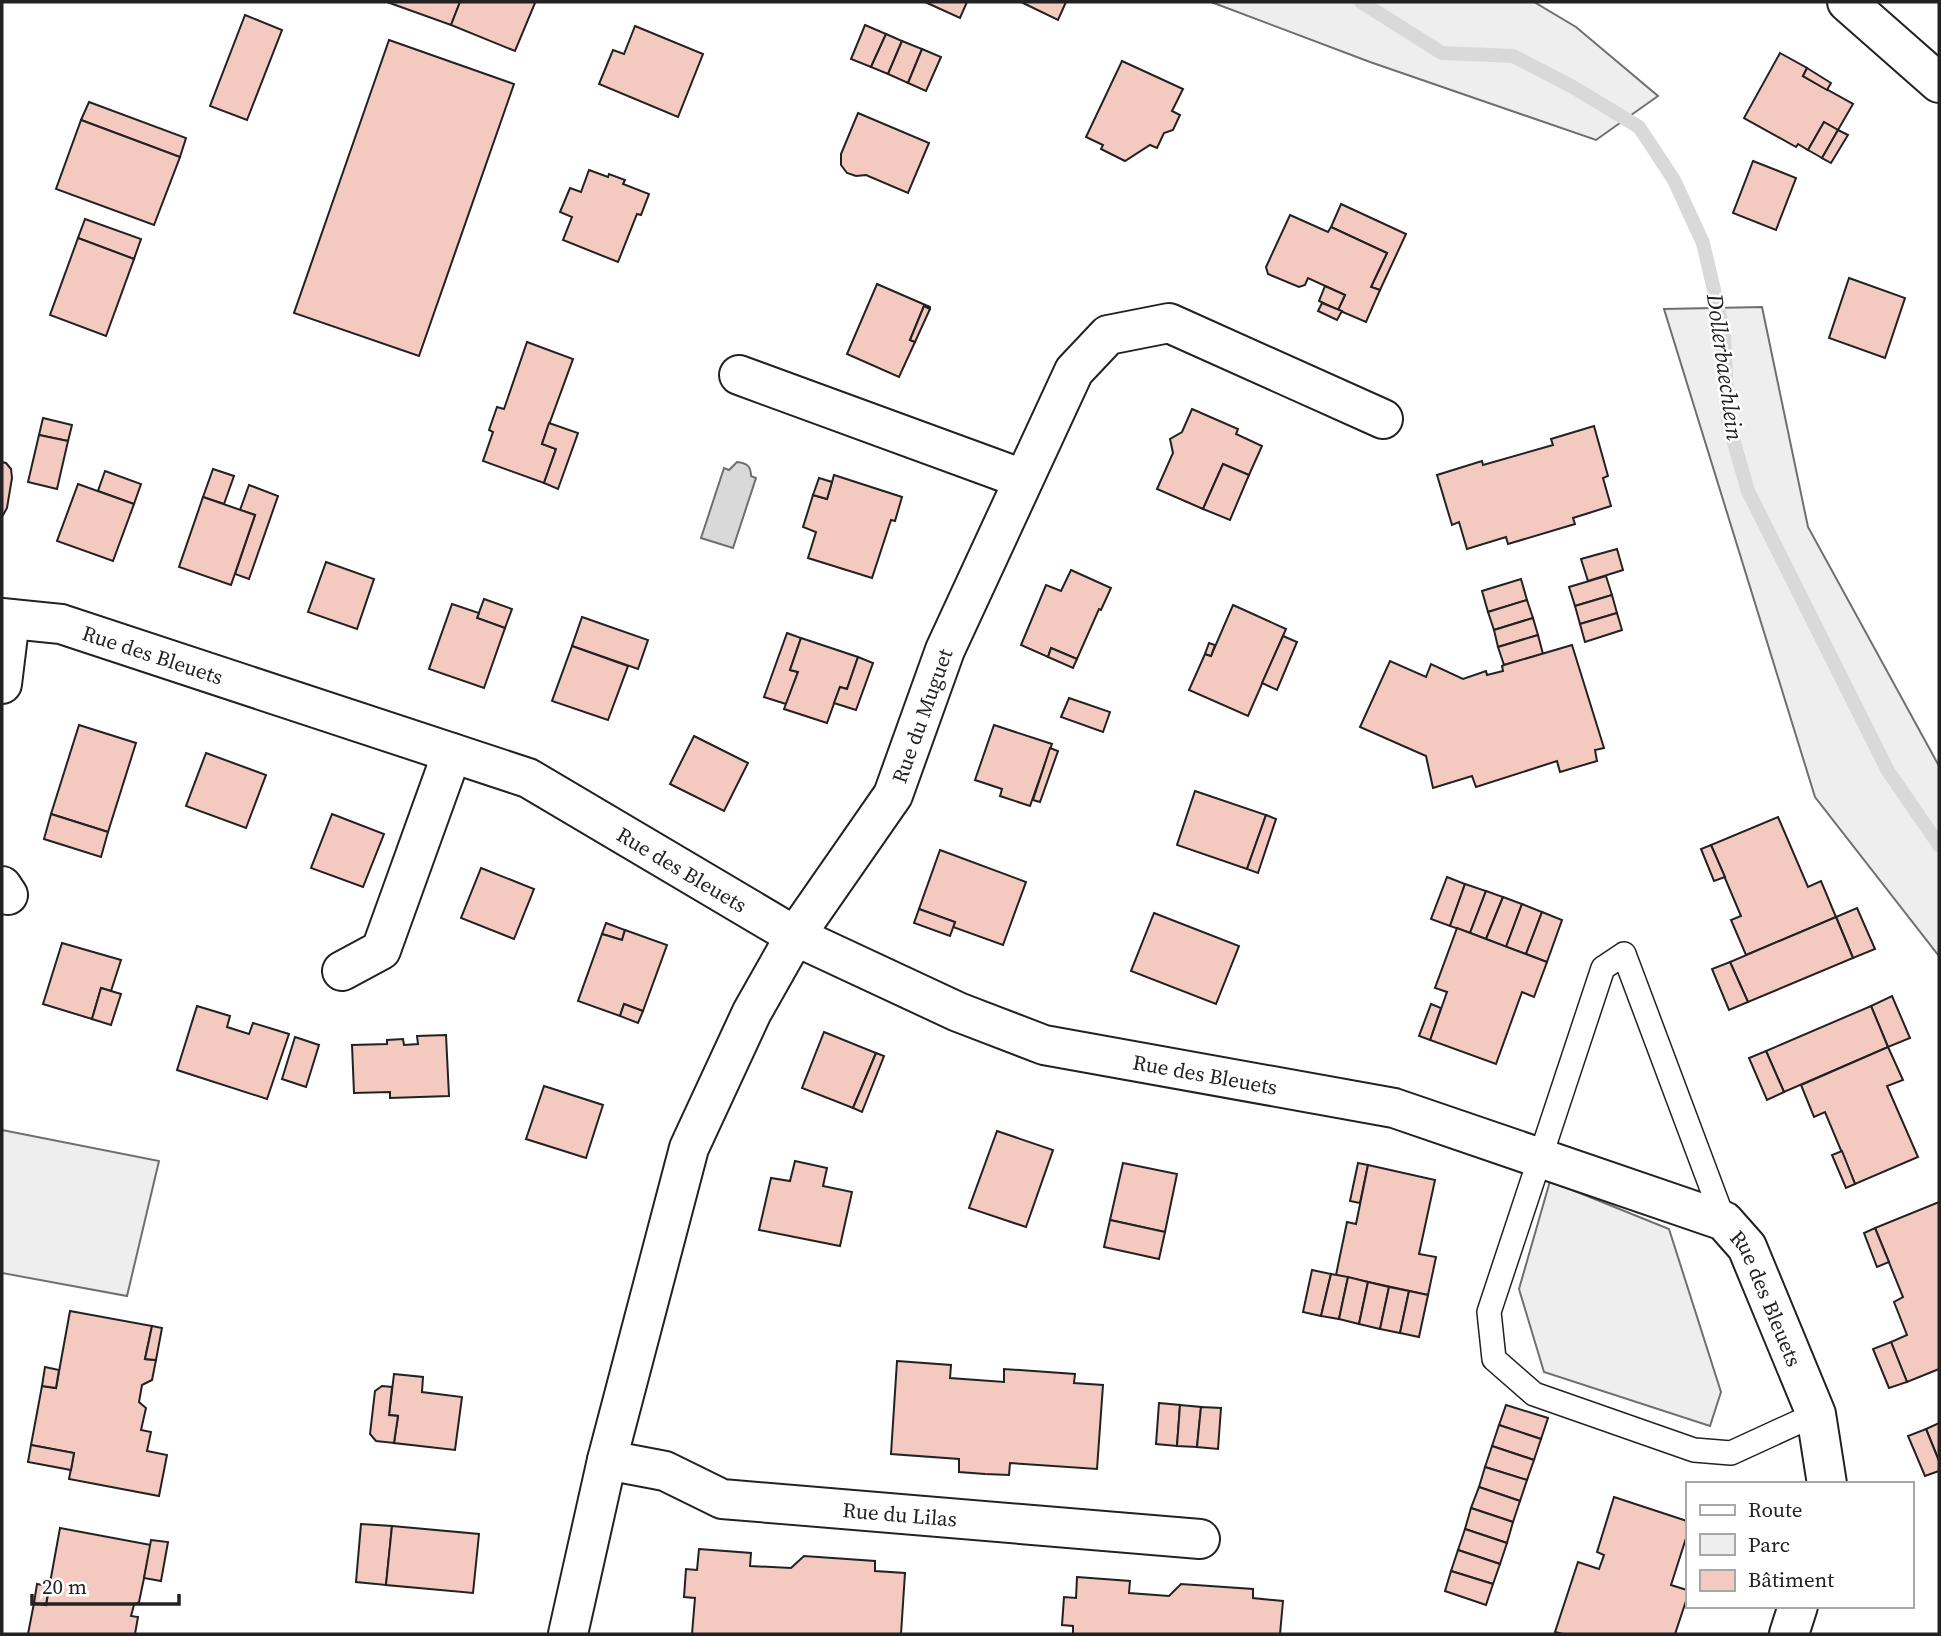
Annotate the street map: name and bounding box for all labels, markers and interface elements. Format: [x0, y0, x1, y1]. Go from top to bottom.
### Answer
water label: Dollerbaechlein [1699, 291, 1751, 442]
street label: Rue des Bleuets [79, 618, 227, 691]
street label: Rue du Muguet [884, 644, 959, 787]
street label: Rue des Bleuets [612, 819, 752, 919]
street label: Rue des Bleuets [1131, 1047, 1280, 1101]
street label: Rue des Bleuets [1724, 1223, 1809, 1371]
legend [1686, 1482, 1913, 1608]
street label: Rue du Lilas [841, 1495, 958, 1533]
text: Route [1748, 1495, 1803, 1524]
text: Parc [1748, 1530, 1790, 1559]
scale bar [32, 1562, 178, 1606]
text: Bâtiment [1748, 1565, 1834, 1594]
text: 20 m [42, 1572, 87, 1601]

